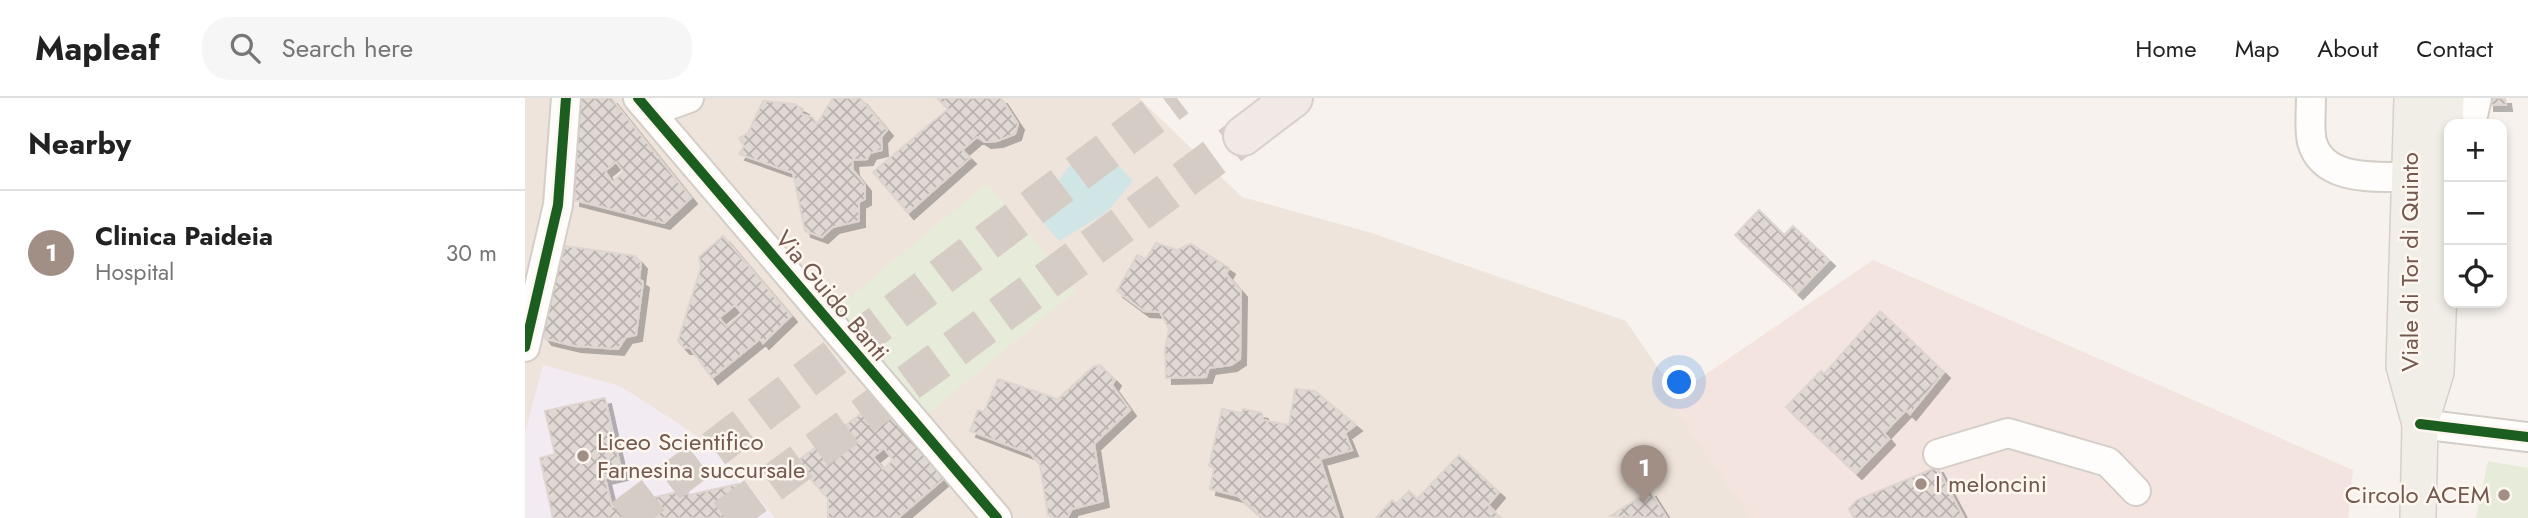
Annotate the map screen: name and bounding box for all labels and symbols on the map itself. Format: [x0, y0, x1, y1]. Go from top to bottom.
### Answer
street label: Viale di Tor di Quinto [2392, 152, 2427, 372]
street label: Via Guido Banti [767, 222, 898, 369]
your location [1662, 365, 1696, 399]
place label: Liceo Scientifico Farnesina succursale [597, 424, 805, 487]
pin: 1 [1621, 445, 1667, 503]
marker: Liceo Scientifico Farnesina succursale [575, 448, 591, 464]
place label: I meloncini [1935, 466, 2047, 501]
marker: I meloncini [1913, 476, 1929, 492]
place label: Circolo ACEM [2345, 477, 2490, 512]
marker: Circolo ACEM [2496, 487, 2512, 503]

